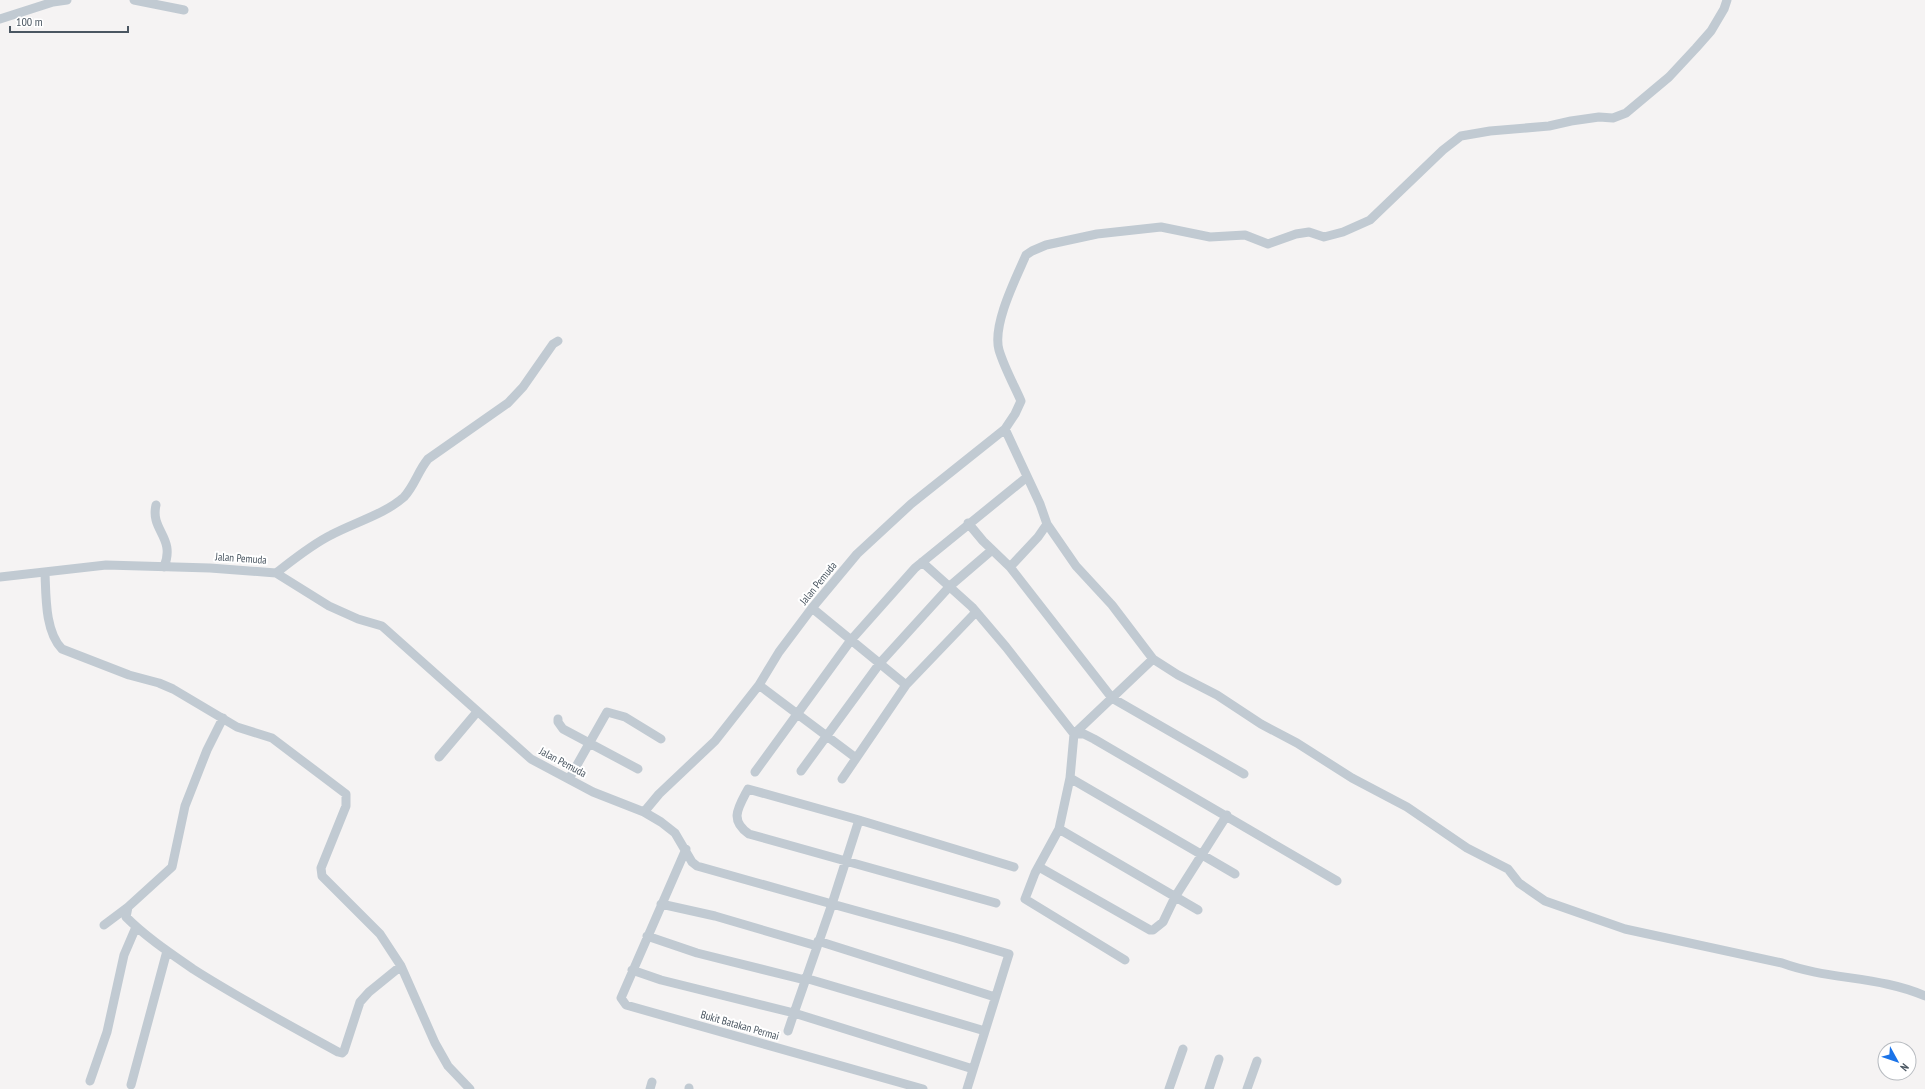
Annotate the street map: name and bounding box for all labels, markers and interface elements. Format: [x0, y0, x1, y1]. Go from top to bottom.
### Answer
scale bar [10, 8, 128, 34]
text: 100 m [16, 14, 43, 29]
street label: Jalan Pemuda [214, 549, 267, 567]
street label: Jalan Pemuda [796, 559, 840, 608]
street label: Jalan Pemuda [536, 743, 589, 780]
street label: Bukit Batakan Permai [699, 1007, 781, 1043]
north arrow [1877, 1041, 1917, 1081]
text: N [1897, 1061, 1912, 1074]

